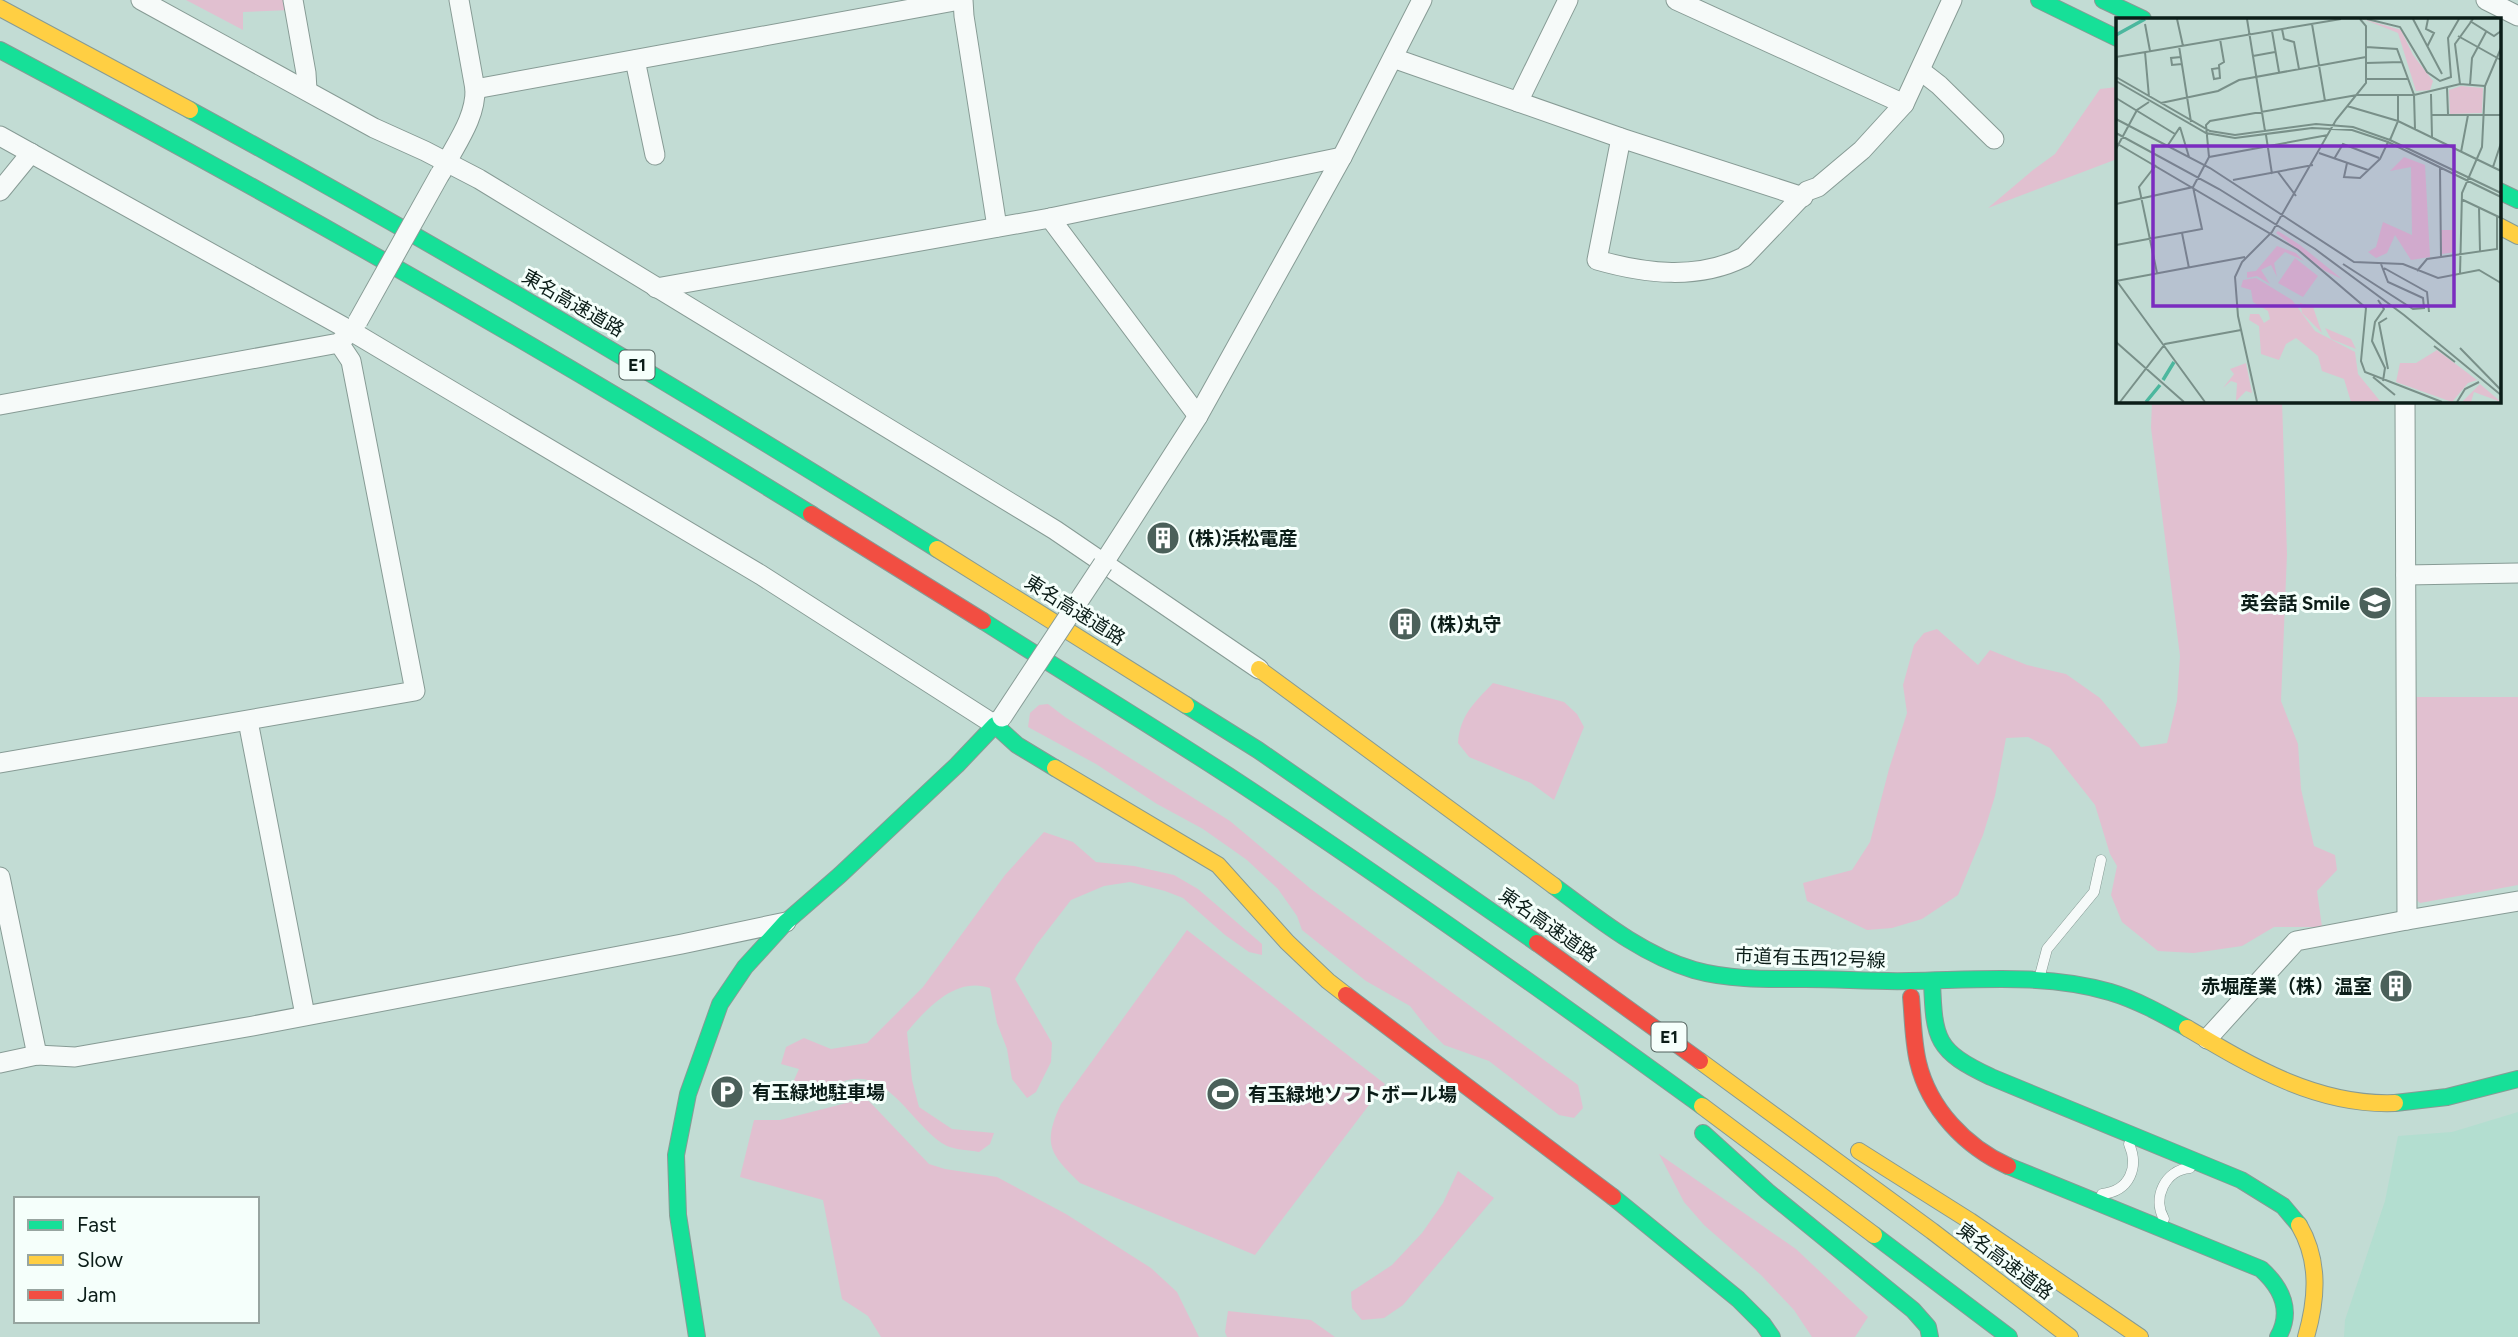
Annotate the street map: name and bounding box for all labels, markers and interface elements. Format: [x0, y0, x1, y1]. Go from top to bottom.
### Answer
inset map [2116, 18, 2500, 402]
street label: 東名高速道路 [518, 265, 628, 341]
road number: E1 [620, 351, 654, 380]
building icon: (株)浜松電産 [1144, 519, 1182, 557]
place label: (株)浜松電産 [1188, 527, 1298, 550]
street label: 東名高速道路 [1021, 570, 1129, 650]
school or university icon: 英会話 Smile [2356, 584, 2394, 622]
place label: 英会話 Smile [2240, 592, 2350, 615]
building icon: (株)丸守 [1386, 605, 1424, 643]
place label: (株)丸守 [1430, 613, 1502, 636]
street label: 東名高速道路 [1495, 883, 1601, 967]
street label: 市道有玉西12号線 [1734, 944, 1886, 972]
building icon: 赤堀産業（株）温室 [2377, 967, 2415, 1005]
place label: 赤堀産業（株）温室 [2201, 975, 2372, 998]
road number: E1 [1652, 1022, 1686, 1052]
parking icon: 有玉緑地駐車場 [708, 1073, 746, 1111]
sports icon: 有玉緑地ソフトボール場 [1204, 1075, 1242, 1113]
place label: 有玉緑地駐車場 [752, 1081, 885, 1104]
place label: 有玉緑地ソフトボール場 [1248, 1083, 1457, 1106]
legend [14, 1197, 259, 1323]
text: Fast [77, 1212, 117, 1237]
street label: 東名高速道路 [1953, 1218, 2057, 1304]
text: Slow [77, 1247, 123, 1272]
text: Jam [77, 1282, 116, 1307]

